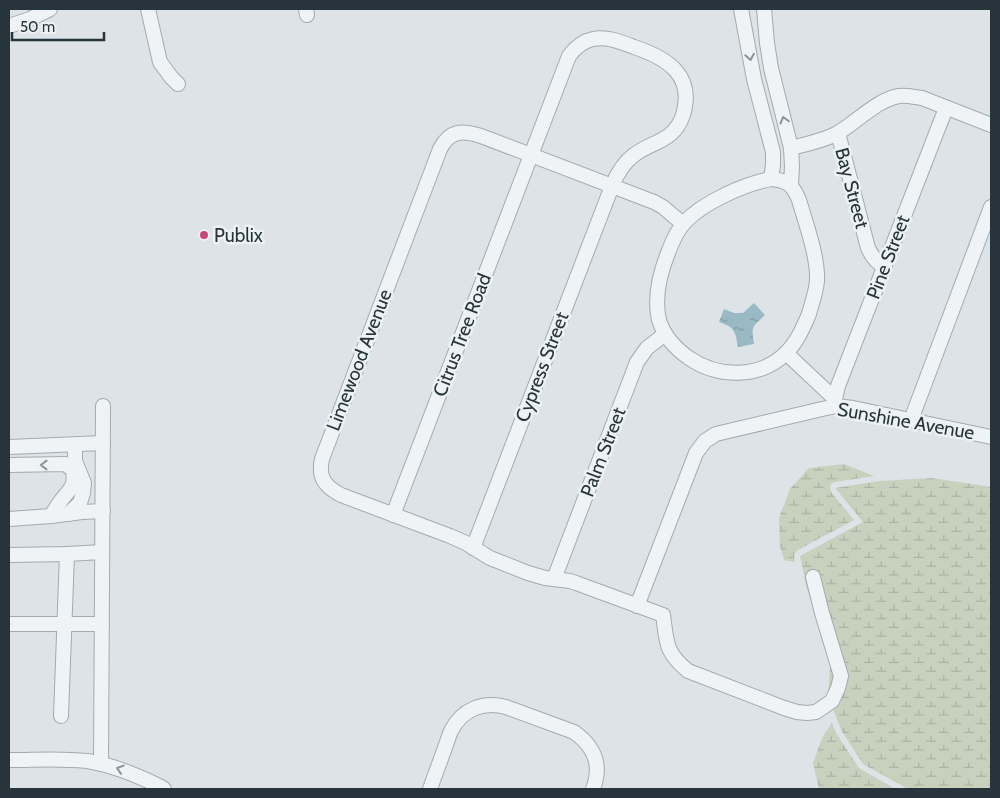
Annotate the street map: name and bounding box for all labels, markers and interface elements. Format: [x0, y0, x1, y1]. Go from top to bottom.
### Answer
scale bar [12, 10, 105, 42]
text: 50 m [20, 18, 55, 36]
one-way arrow [744, 52, 754, 61]
one-way arrow [779, 116, 790, 125]
street label: Bay Street [830, 145, 874, 232]
street label: Pine Street [861, 211, 915, 302]
place label: Publix [214, 224, 263, 247]
marker: Publix [198, 229, 210, 241]
street label: Citrus Tree Road [428, 270, 496, 400]
street label: Limewood Avenue [321, 286, 397, 434]
street label: Cypress Street [510, 308, 574, 425]
street label: Sunshine Avenue [836, 398, 977, 444]
street label: Palm Street [575, 403, 631, 500]
one-way arrow [40, 459, 48, 470]
one-way arrow [116, 765, 125, 775]

